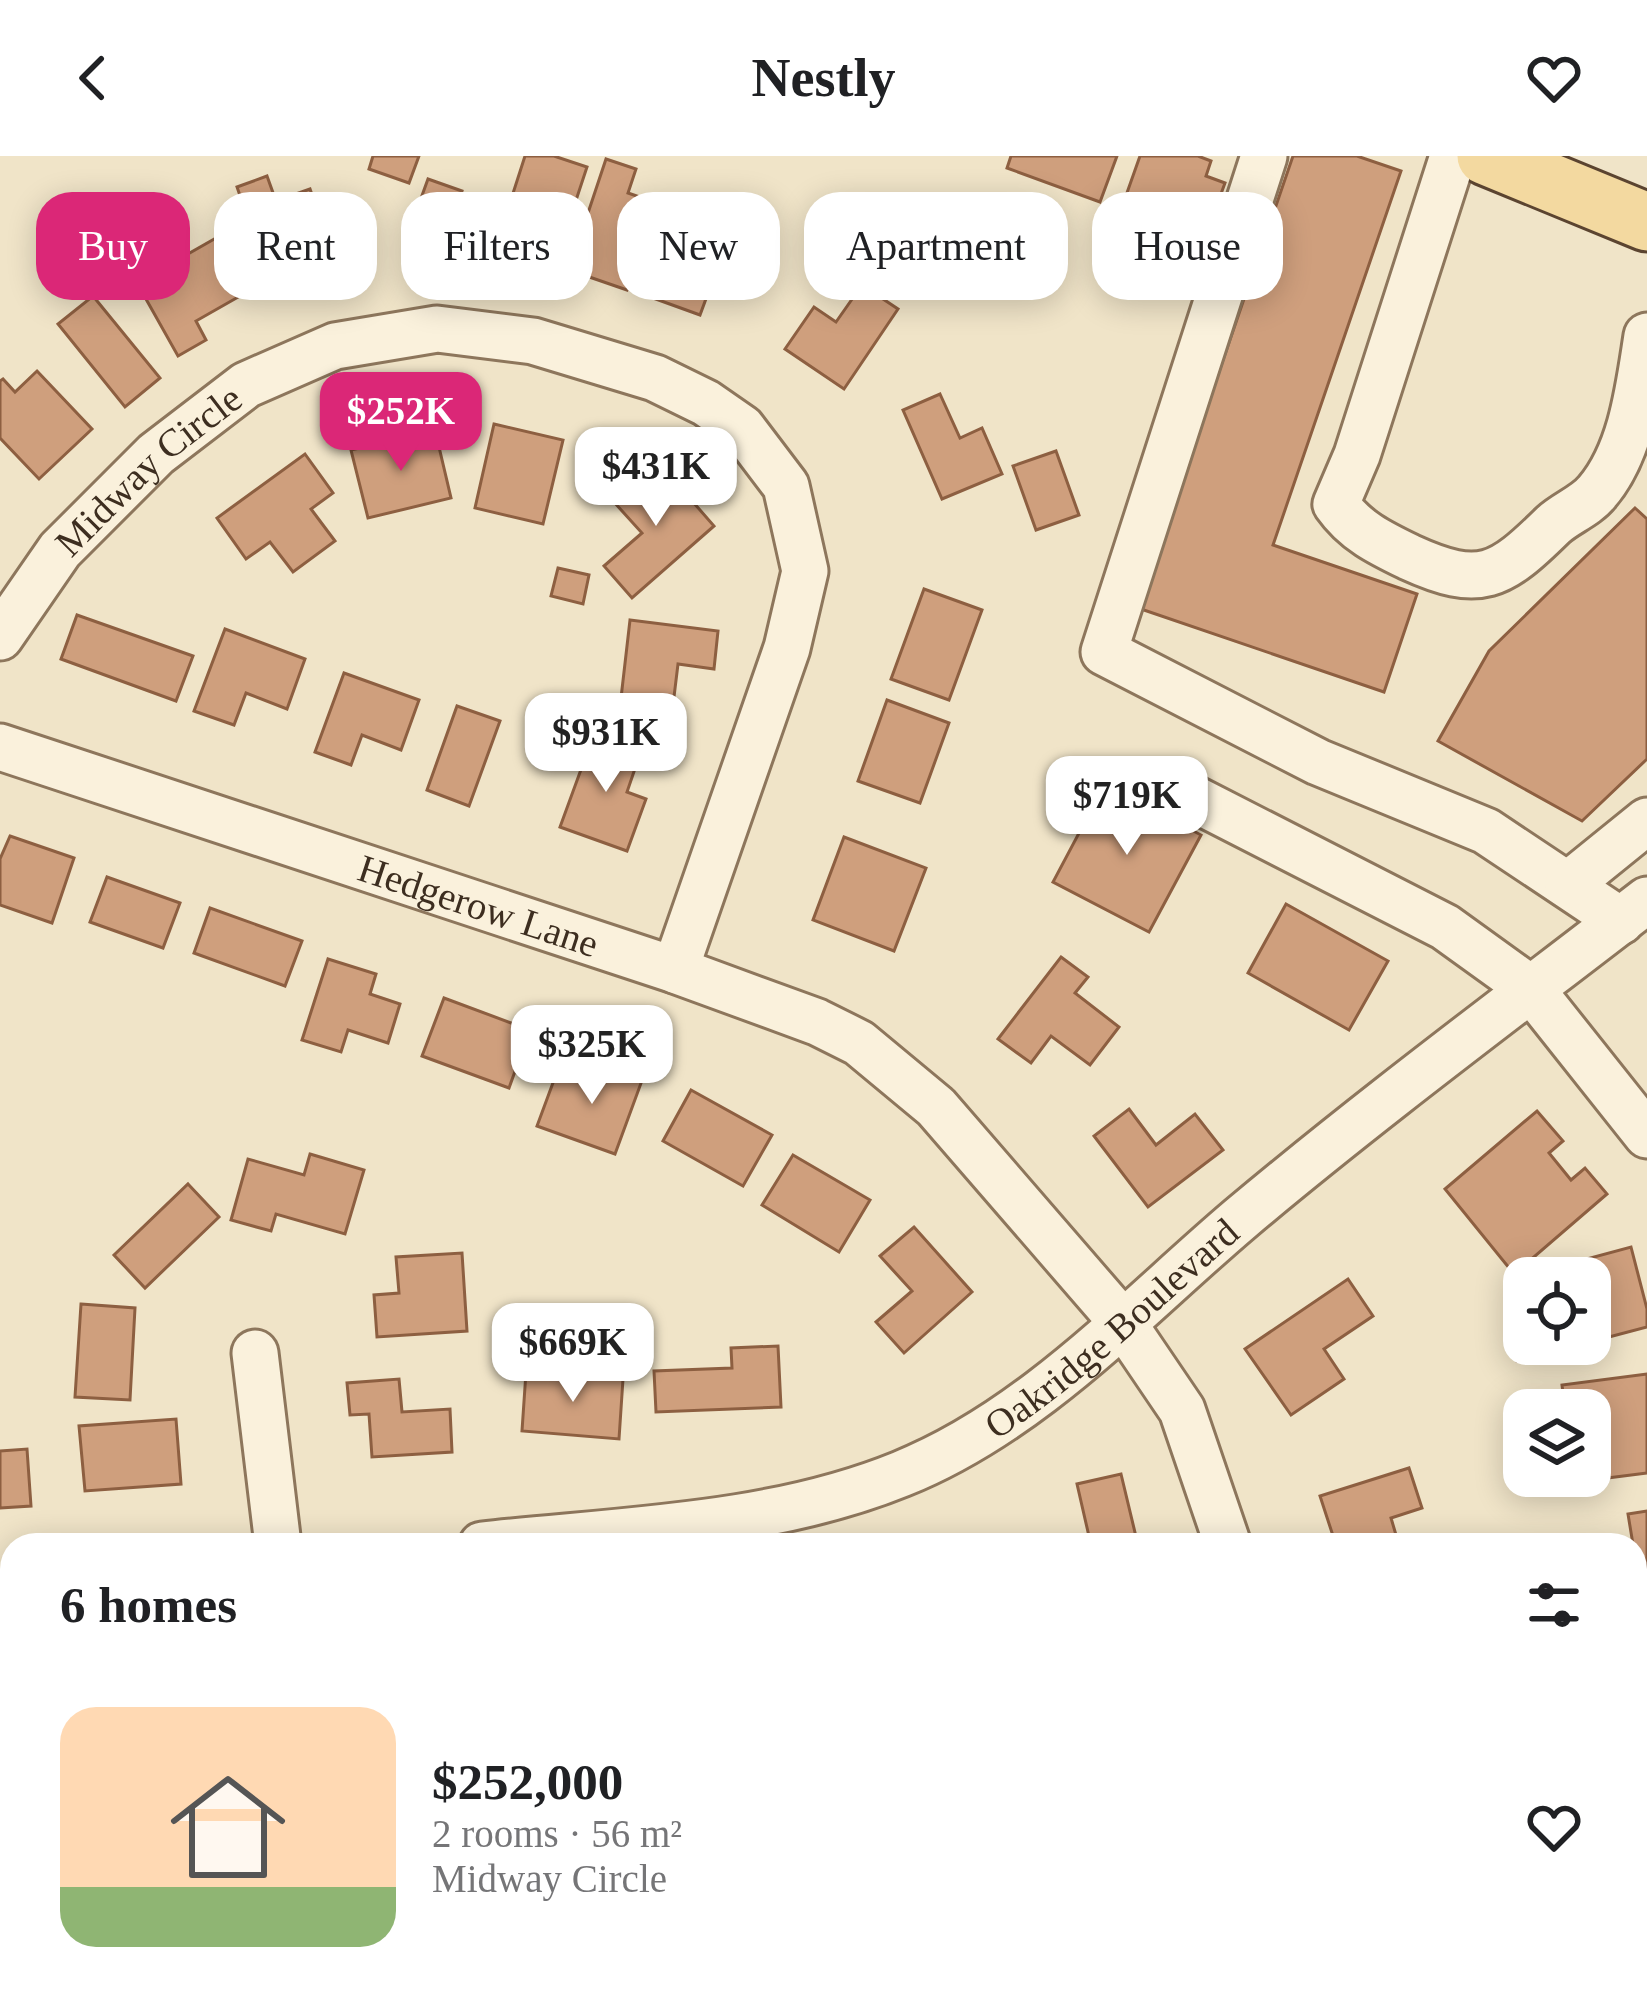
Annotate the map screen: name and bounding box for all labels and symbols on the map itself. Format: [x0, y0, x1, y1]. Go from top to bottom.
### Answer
pin: $252K [317, 372, 485, 474]
street label: Midway Circle [46, 376, 250, 564]
pin: $431K [572, 427, 740, 529]
pin: $931K [522, 693, 690, 795]
pin: $719K [1043, 756, 1211, 858]
street label: Hedgerow Lane [353, 846, 604, 965]
pin: $325K [508, 1005, 676, 1107]
street label: Oakridge Boulevard [977, 1209, 1247, 1447]
pin: $669K [489, 1303, 657, 1405]

